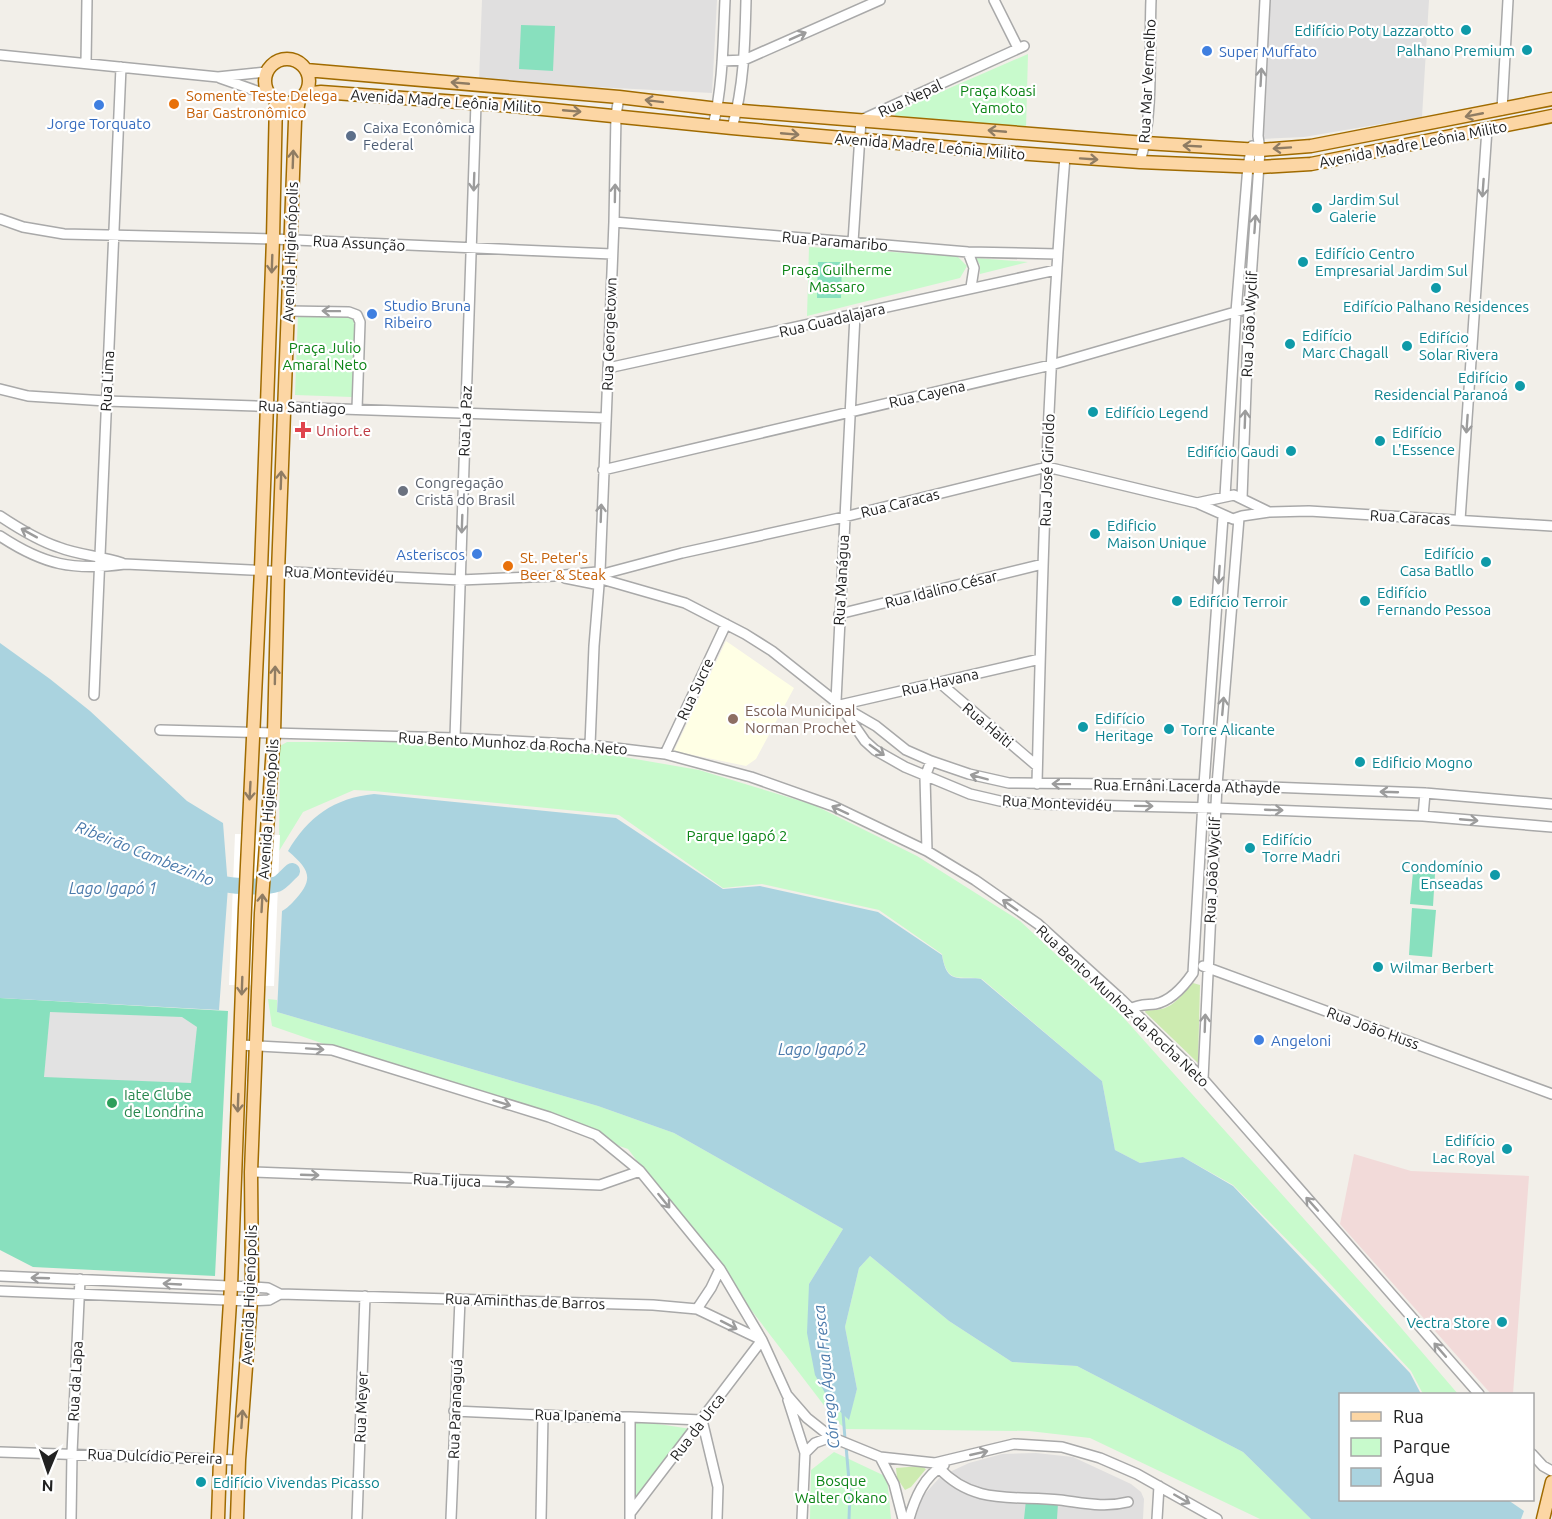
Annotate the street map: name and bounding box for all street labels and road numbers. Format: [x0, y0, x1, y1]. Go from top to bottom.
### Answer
street label: Rua Mar Vermelho [1135, 18, 1159, 144]
street label: Rua Nepal [875, 76, 945, 120]
street label: Avenida Madre Leônia Milito [350, 86, 542, 116]
street label: Avenida Madre Leônia Milito [1318, 117, 1508, 171]
street label: Avenida Madre Leônia Milito [834, 129, 1026, 163]
street label: Avenida Higienópolis [279, 181, 301, 323]
street label: Rua Paramaribo [781, 228, 889, 254]
street label: Rua Assunção [312, 232, 406, 254]
street label: Rua João Wyclif [1238, 270, 1260, 378]
street label: Rua Georgetown [599, 277, 619, 391]
street label: Rua Guadalajara [777, 300, 887, 340]
street label: Rua Lima [97, 350, 117, 412]
street label: Rua Cayena [887, 377, 967, 411]
street label: Rua La Paz [455, 385, 475, 457]
street label: Rua Santiago [258, 397, 346, 417]
street label: Rua José Giroldo [1037, 413, 1057, 527]
street label: Rua Caracas [859, 485, 941, 521]
street label: Rua Caracas [1369, 506, 1451, 528]
street label: Rua Manágua [830, 534, 852, 626]
street label: Rua Montevidéu [284, 563, 394, 585]
street label: Rua Idalino César [883, 567, 999, 611]
street label: Rua Sucre [673, 655, 717, 723]
street label: Rua Havana [900, 665, 980, 699]
street label: Rua Haiti [959, 699, 1017, 751]
street label: Rua Bento Munhoz da Rocha Neto [398, 729, 628, 757]
street label: Avenida Higienópolis [255, 738, 281, 880]
street label: Rua Ernâni Lacerda Athayde [1093, 776, 1281, 796]
street label: Rua Montevidéu [1002, 792, 1112, 814]
street label: Rua João Wyclif [1201, 816, 1223, 924]
street label: Rua Bento Munhoz da Rocha Neto [1033, 922, 1213, 1090]
street label: Rua João Huss [1324, 1003, 1422, 1053]
street label: Rua Tijuca [413, 1170, 481, 1190]
street label: Avenida Higienópolis [238, 1224, 260, 1366]
street label: Rua Aminthas de Barros [445, 1290, 605, 1312]
street label: Rua da Lapa [64, 1340, 86, 1422]
street label: Rua Paranaguá [445, 1359, 465, 1459]
street label: Rua Meyer [351, 1371, 371, 1443]
street label: Rua da Urca [666, 1390, 728, 1464]
street label: Rua Ipanema [534, 1406, 622, 1424]
street label: Rua Dulcídio Pereira [87, 1445, 223, 1467]

